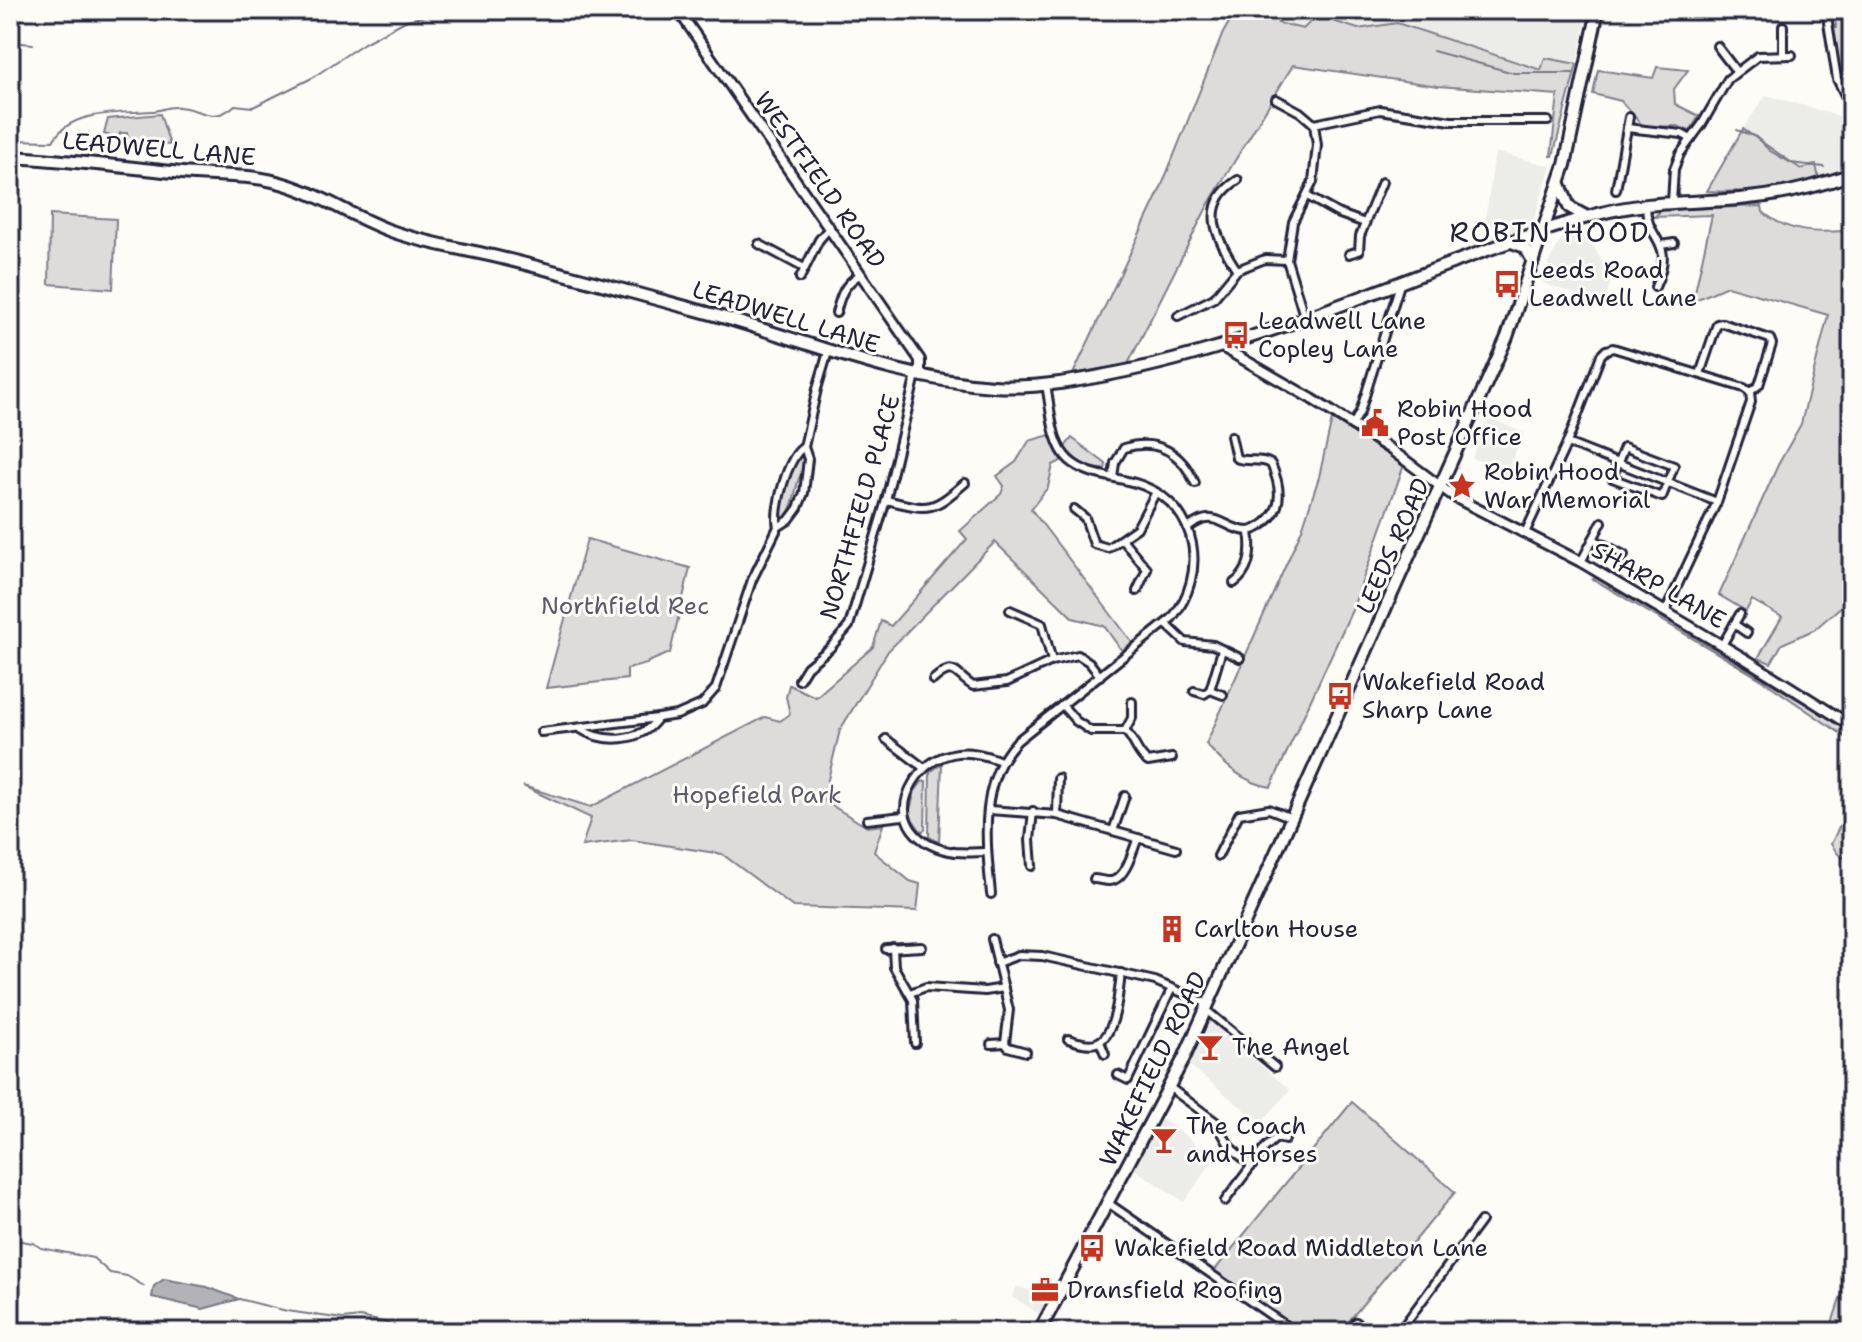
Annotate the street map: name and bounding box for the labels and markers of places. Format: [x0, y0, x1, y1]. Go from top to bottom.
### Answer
place label: Leeds Road Leadwell Lane [1529, 254, 1697, 314]
bus stop icon: Leeds Road Leadwell Lane [1492, 269, 1522, 299]
place label: Leadwell Lane Copley Lane [1258, 305, 1426, 365]
bus stop icon: Leadwell Lane Copley Lane [1221, 320, 1251, 350]
place label: Robin Hood Post Office [1397, 393, 1532, 453]
public building icon: Robin Hood Post Office [1360, 408, 1390, 438]
place label: Robin Hood War Memorial [1484, 456, 1651, 516]
place icon: Robin Hood War Memorial [1447, 471, 1477, 501]
place label: Wakefield Road Sharp Lane [1362, 666, 1545, 726]
bus stop icon: Wakefield Road Sharp Lane [1325, 681, 1355, 711]
place label: Carlton House [1194, 913, 1358, 945]
building icon: Carlton House [1157, 914, 1187, 944]
place label: The Angel [1232, 1031, 1350, 1063]
bar icon: The Angel [1195, 1032, 1225, 1062]
place label: The Coach and Horses [1186, 1110, 1318, 1170]
bar icon: The Coach and Horses [1149, 1125, 1179, 1155]
place label: Wakefield Road Middleton Lane [1114, 1232, 1488, 1264]
bus stop icon: Wakefield Road Middleton Lane [1077, 1233, 1107, 1263]
place label: Dransfield Roofing [1067, 1274, 1283, 1306]
office icon: Dransfield Roofing [1030, 1275, 1060, 1305]

